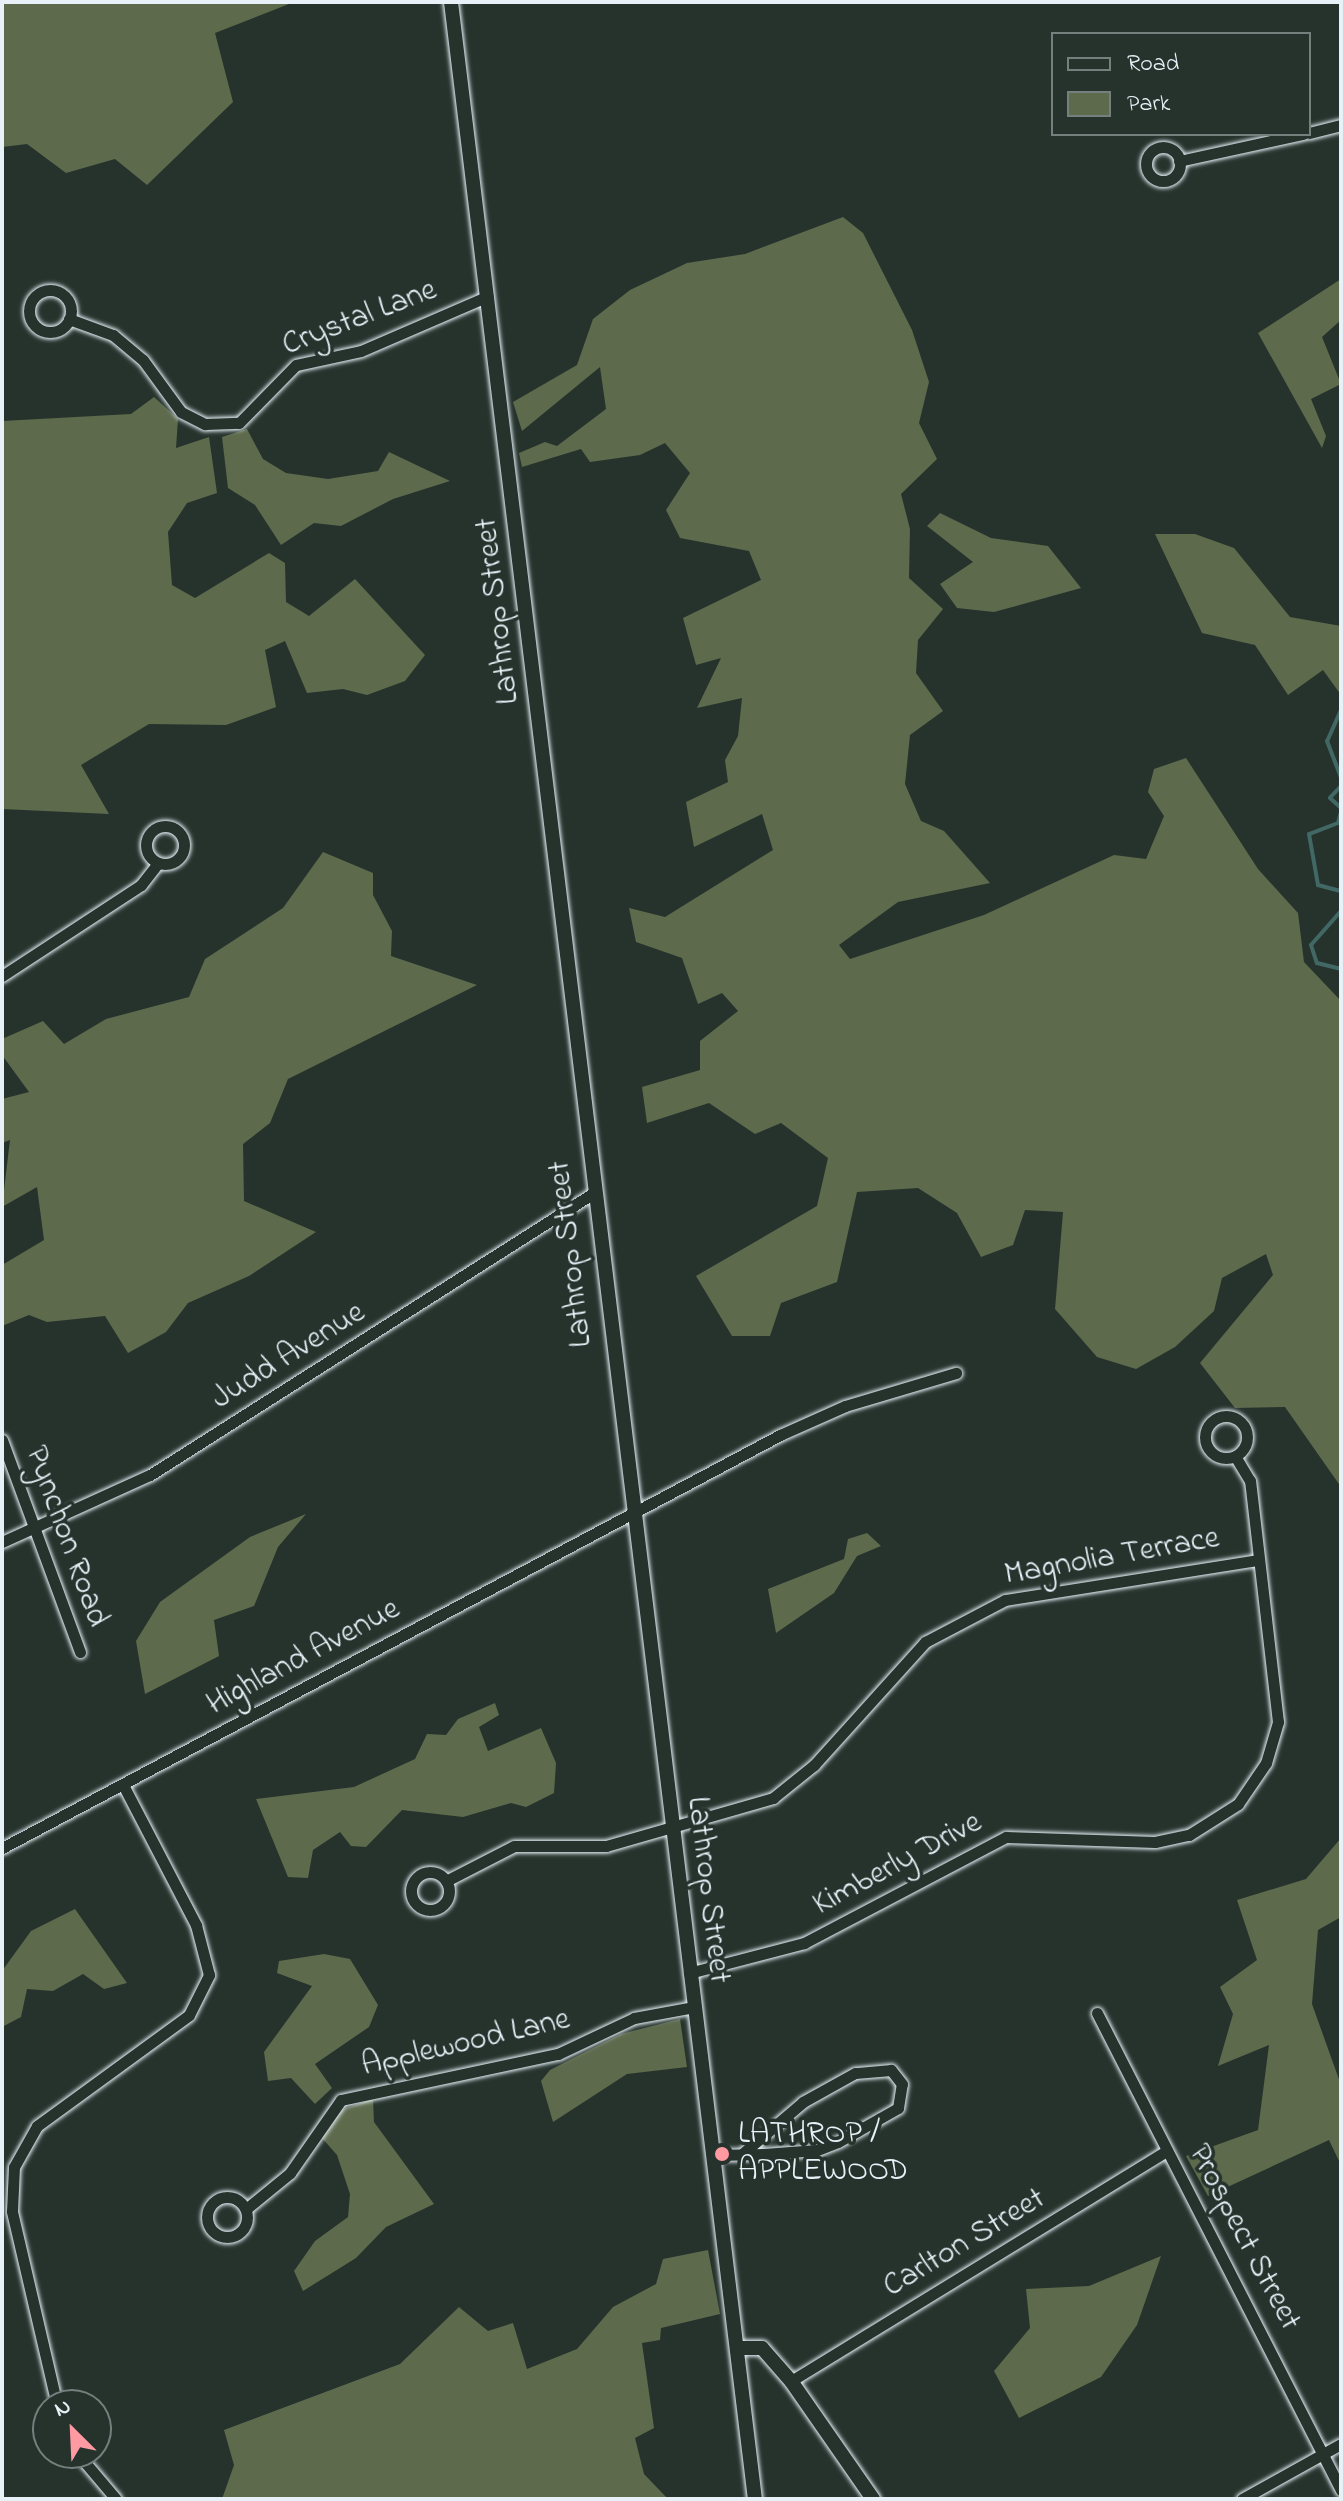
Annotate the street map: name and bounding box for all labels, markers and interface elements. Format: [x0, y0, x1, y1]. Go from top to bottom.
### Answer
legend [1051, 32, 1311, 136]
text: Road [1127, 47, 1179, 82]
text: Park [1127, 87, 1170, 122]
street label: Crystal Lane [277, 272, 443, 366]
street label: Lathrop Street [469, 516, 529, 706]
street label: Lathrop Street [542, 1159, 602, 1349]
street label: Judd Avenue [205, 1295, 373, 1419]
street label: Pynchon Road [15, 1441, 115, 1633]
street label: Magnolia Terrace [1002, 1520, 1222, 1596]
street label: Highland Avenue [201, 1591, 407, 1725]
street label: Lathrop Street [677, 1795, 737, 1985]
street label: Kimberly Drive [807, 1805, 989, 1925]
street label: Applewood Lane [358, 2001, 574, 2087]
place label: LATHROP / APPLEWOOD [738, 2117, 908, 2192]
street label: Prospect Street [1178, 2139, 1308, 2337]
marker: LATHROP / APPLEWOOD [713, 2145, 731, 2163]
street label: Carlton Street [877, 2181, 1053, 2307]
north arrow [32, 2389, 112, 2469]
text: N [50, 2391, 76, 2427]

